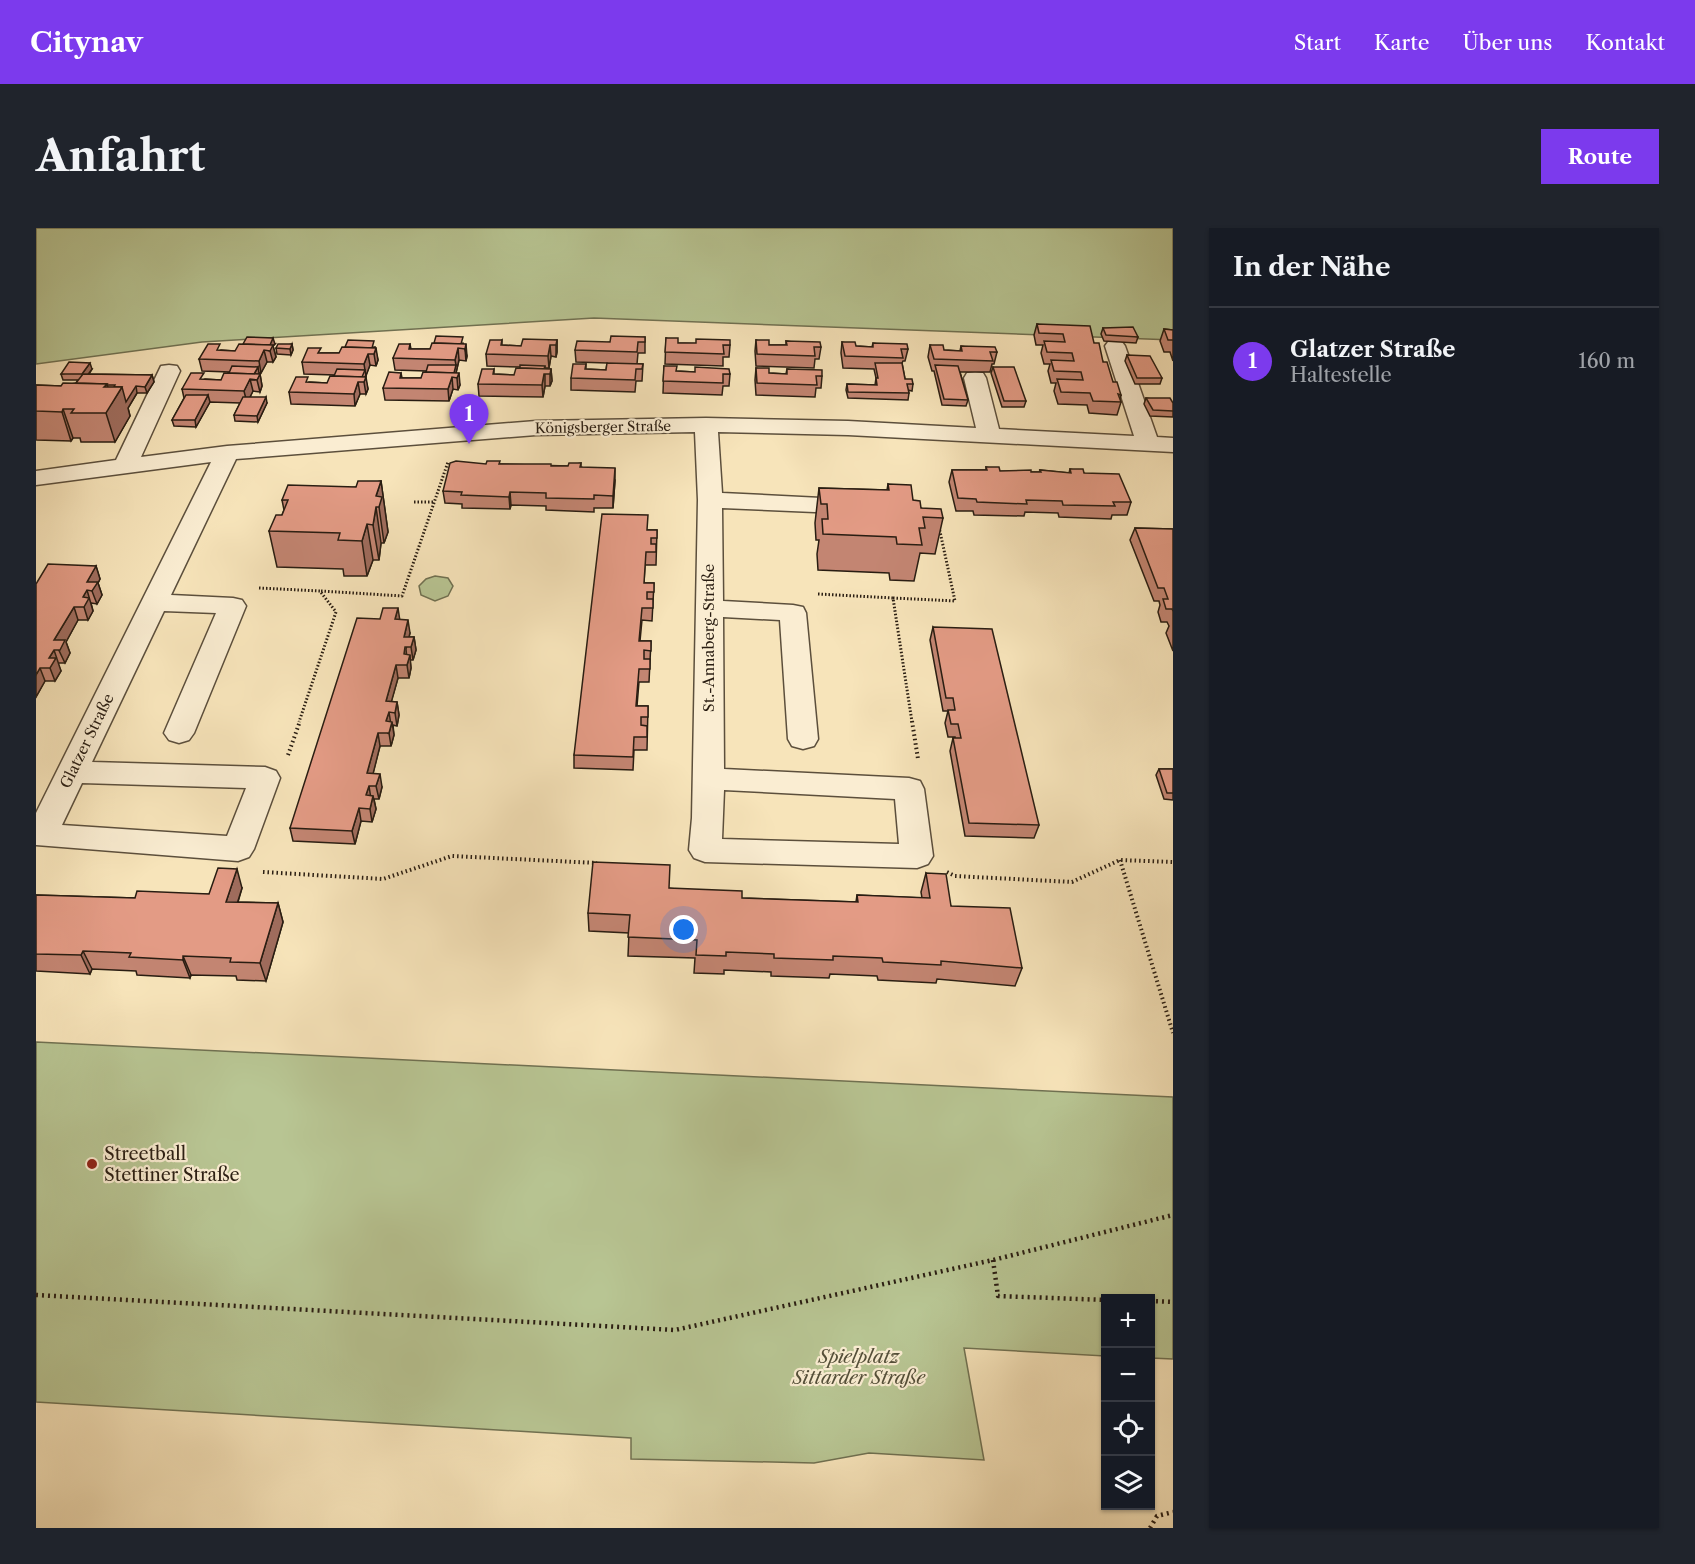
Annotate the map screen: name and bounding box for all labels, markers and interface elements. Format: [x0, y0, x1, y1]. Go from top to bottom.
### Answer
text: Citynav [30, 25, 143, 59]
text: Start [1294, 30, 1341, 55]
text: Karte [1374, 30, 1430, 55]
text: Über uns [1463, 30, 1552, 55]
text: Kontakt [1585, 30, 1665, 55]
button: Route [1541, 129, 1659, 184]
text: Anfahrt [36, 130, 205, 182]
text: In der Nähe [1233, 251, 1390, 283]
text: Glatzer Straße [1290, 336, 1455, 363]
text: 1 [1248, 349, 1257, 373]
text: 160 m [1578, 349, 1635, 373]
text: Haltestelle [1290, 363, 1392, 387]
pin: 1 [450, 394, 488, 444]
street label: Königsberger Straße [535, 417, 671, 437]
street label: St.-Annaberg-Straße [699, 564, 718, 712]
street label: Glatzer Straße [55, 690, 118, 791]
your location [669, 915, 698, 944]
place label: Streetball Stettiner Straße [104, 1143, 240, 1186]
marker: Streetball Stettiner Straße [85, 1157, 99, 1171]
map controls [1101, 1294, 1155, 1510]
button: + [1101, 1294, 1155, 1348]
park label: Spielplatz Sittarder Straße [792, 1346, 927, 1389]
button: − [1101, 1348, 1155, 1402]
button: locate [1101, 1402, 1155, 1456]
button: layers [1101, 1456, 1155, 1510]

